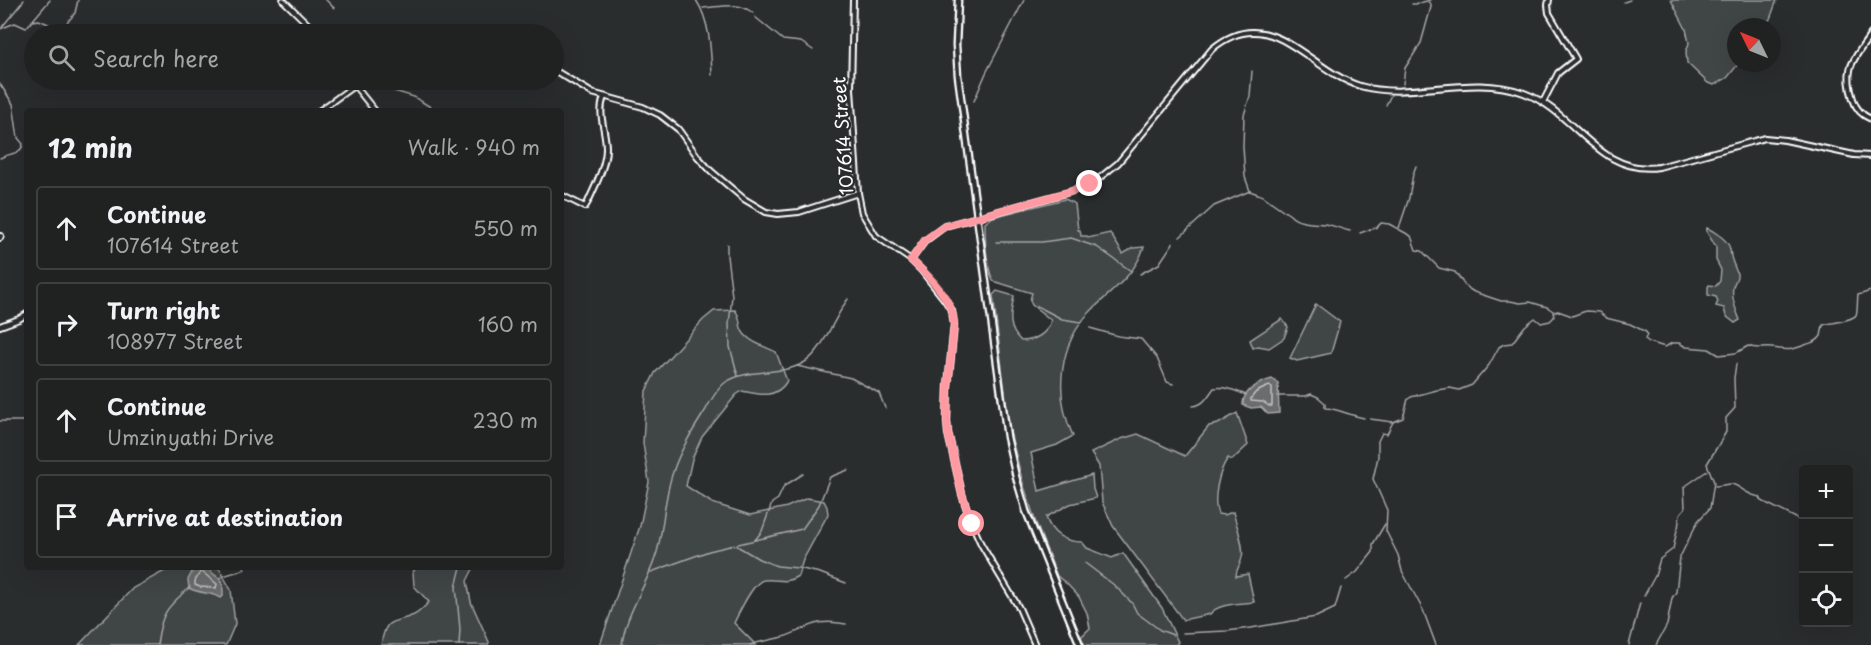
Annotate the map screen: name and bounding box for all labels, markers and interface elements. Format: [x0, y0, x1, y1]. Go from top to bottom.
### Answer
north arrow [1727, 18, 1781, 72]
search box [24, 24, 564, 90]
icon: search [45, 41, 78, 74]
text: Search here [93, 41, 219, 74]
street label: 107614 Street [824, 76, 860, 196]
text: 12 min [48, 128, 133, 167]
text: Walk · 940 m [408, 132, 540, 162]
route end [1076, 170, 1102, 196]
text: Continue [107, 197, 206, 230]
icon: ahead [50, 212, 83, 245]
text: 550 m [473, 213, 538, 243]
text: 107614 Street [107, 230, 239, 260]
text: Turn right [107, 293, 220, 326]
icon: right [50, 308, 83, 341]
text: 160 m [478, 309, 538, 339]
text: 108977 Street [107, 326, 243, 356]
text: Continue [107, 389, 206, 422]
icon: ahead [50, 404, 83, 437]
text: 230 m [473, 405, 538, 435]
text: Umzinyathi Drive [107, 422, 274, 452]
map controls [1799, 465, 1853, 627]
button: + [1799, 465, 1853, 519]
icon: arrive [50, 500, 83, 533]
text: Arrive at destination [107, 500, 343, 533]
route start [958, 510, 984, 536]
button: − [1799, 519, 1853, 573]
button: locate [1799, 573, 1853, 627]

